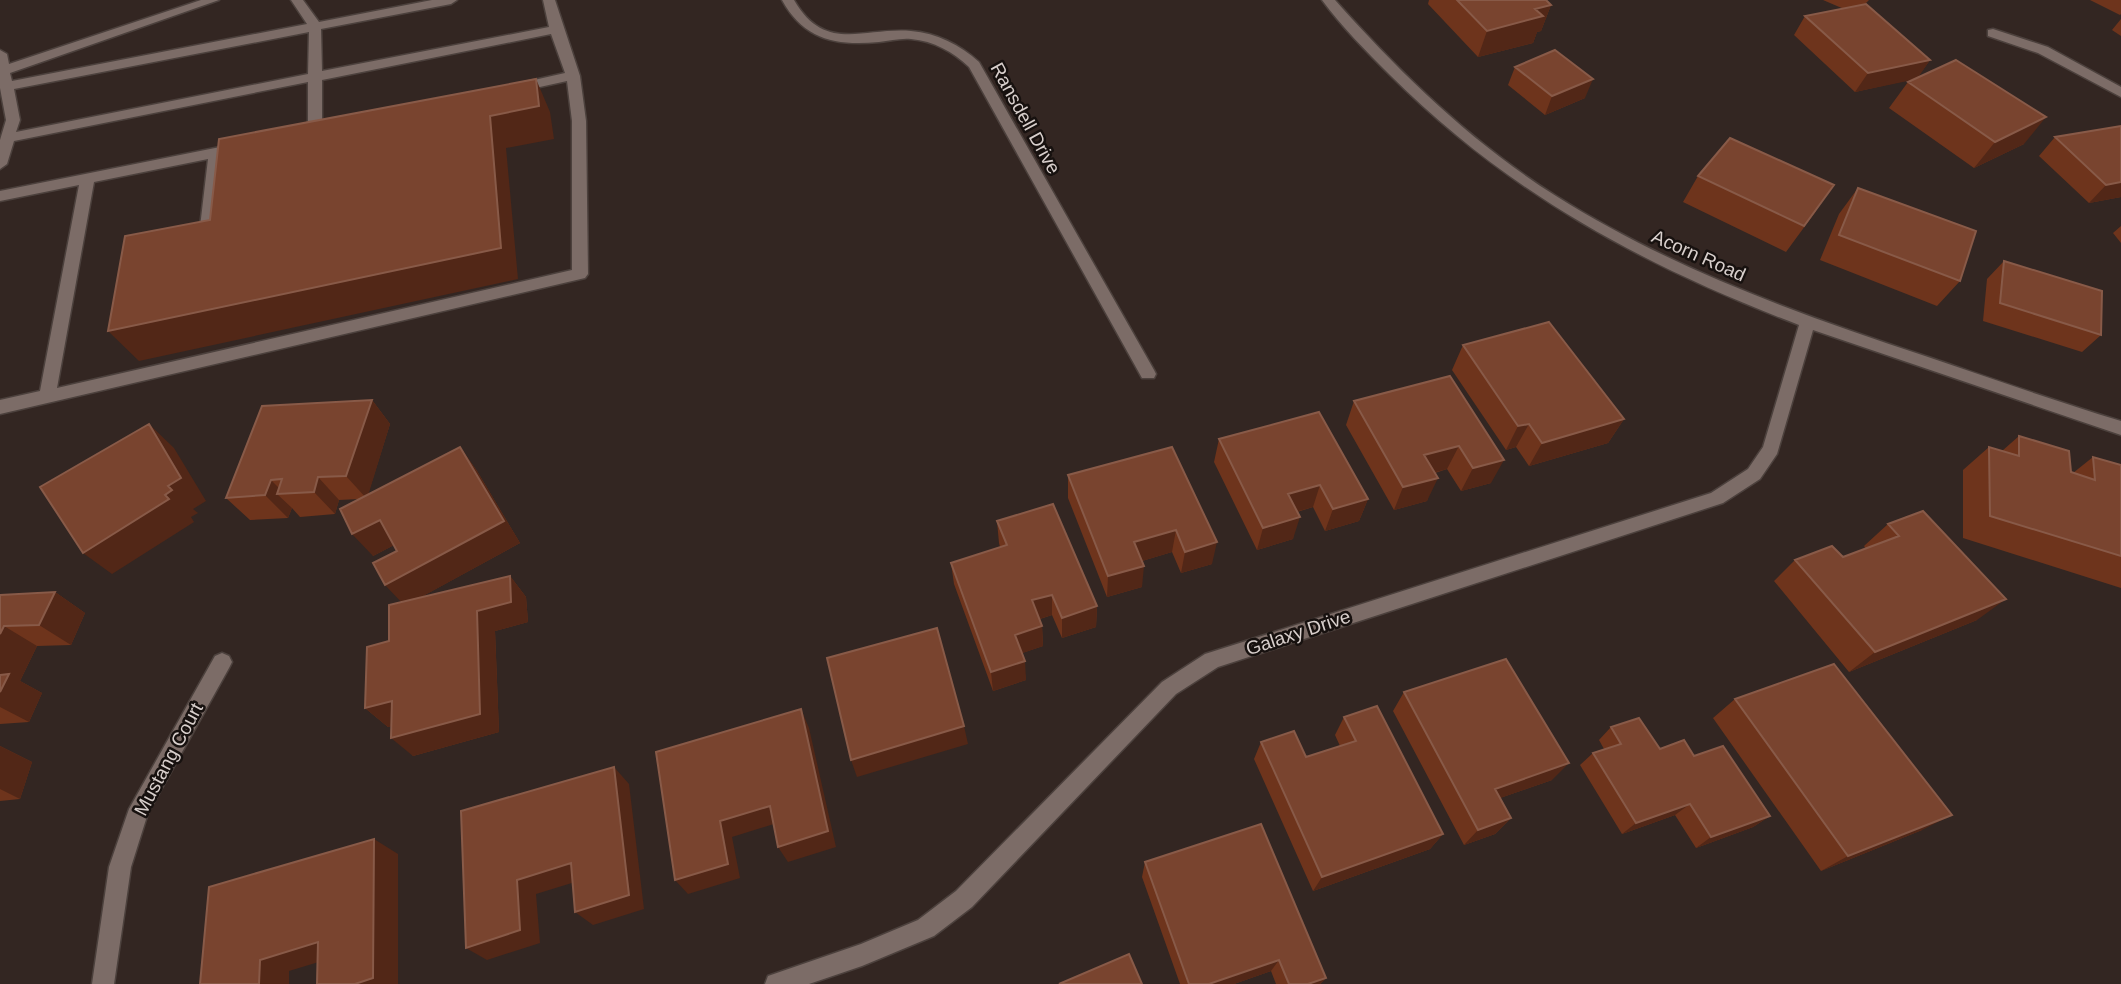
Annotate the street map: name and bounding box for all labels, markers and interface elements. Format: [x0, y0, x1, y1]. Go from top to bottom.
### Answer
street label: Ransdell Drive [986, 59, 1065, 177]
street label: Acorn Road [1649, 225, 1749, 285]
street label: Galaxy Drive [1243, 606, 1353, 659]
street label: Mustang Court [130, 699, 207, 819]

